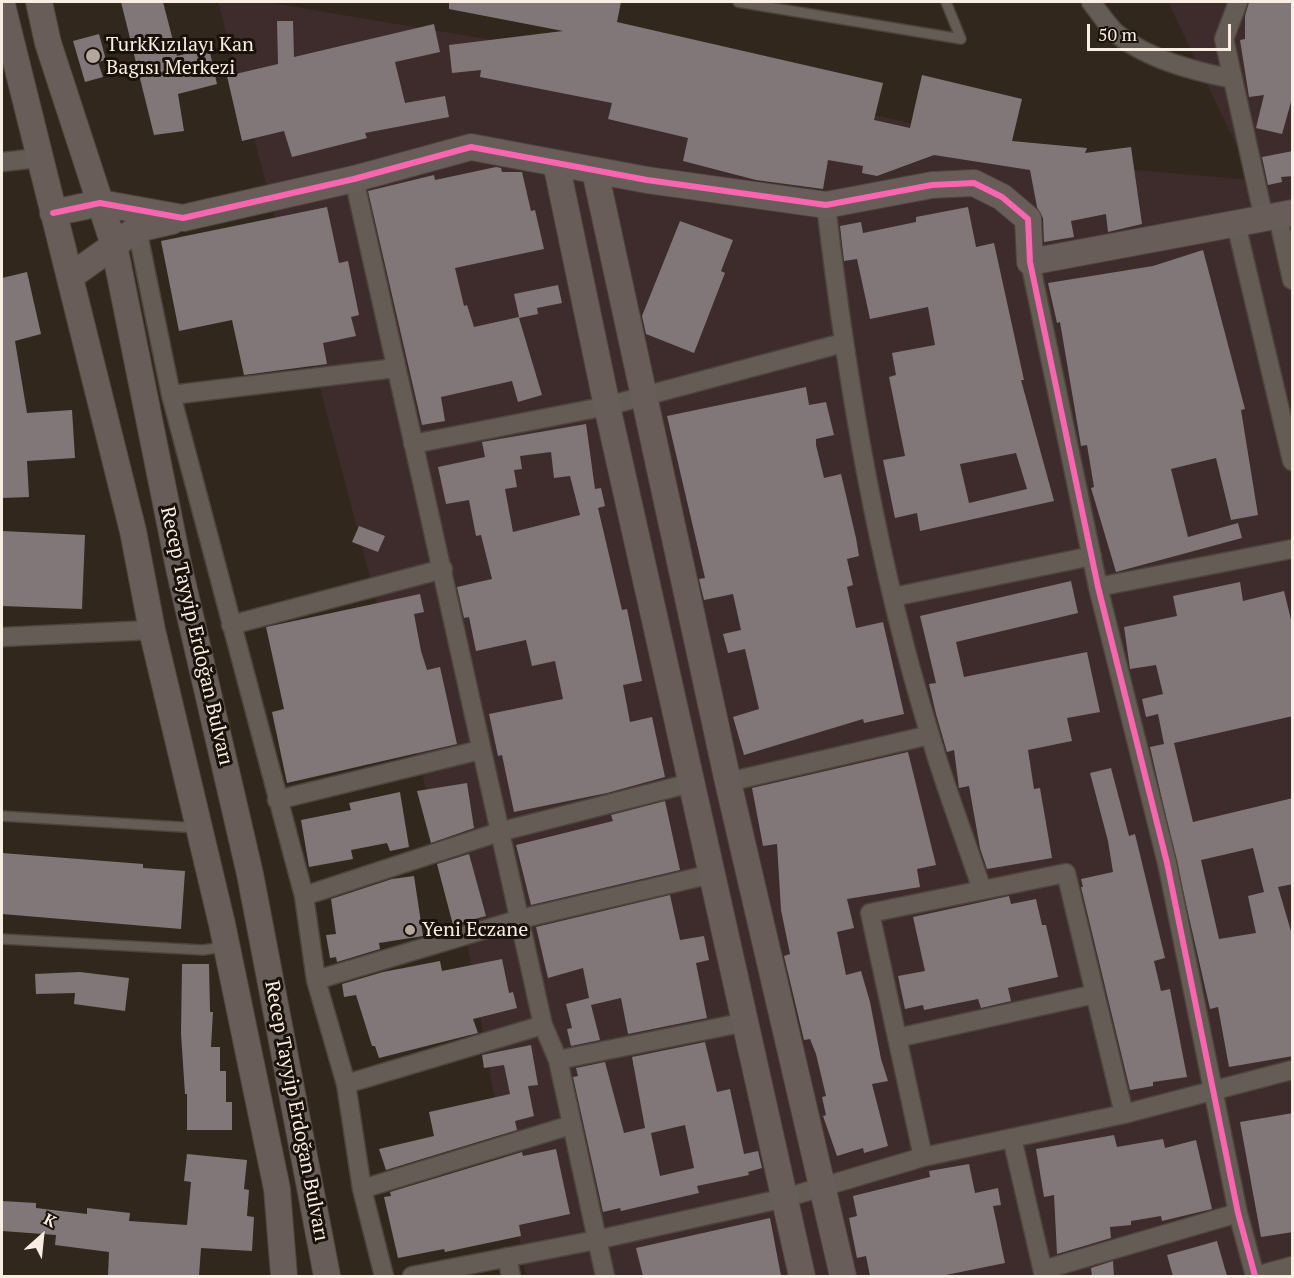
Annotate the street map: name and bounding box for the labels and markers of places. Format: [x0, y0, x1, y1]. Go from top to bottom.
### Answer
place label: TurkKızılayı Kan Bagısı Merkezi [106, 33, 254, 80]
marker: TurkKızılayı Kan Bagısı Merkezi [84, 47, 102, 65]
place label: Yeni Eczane [422, 918, 528, 942]
marker: Yeni Eczane [403, 923, 417, 937]

